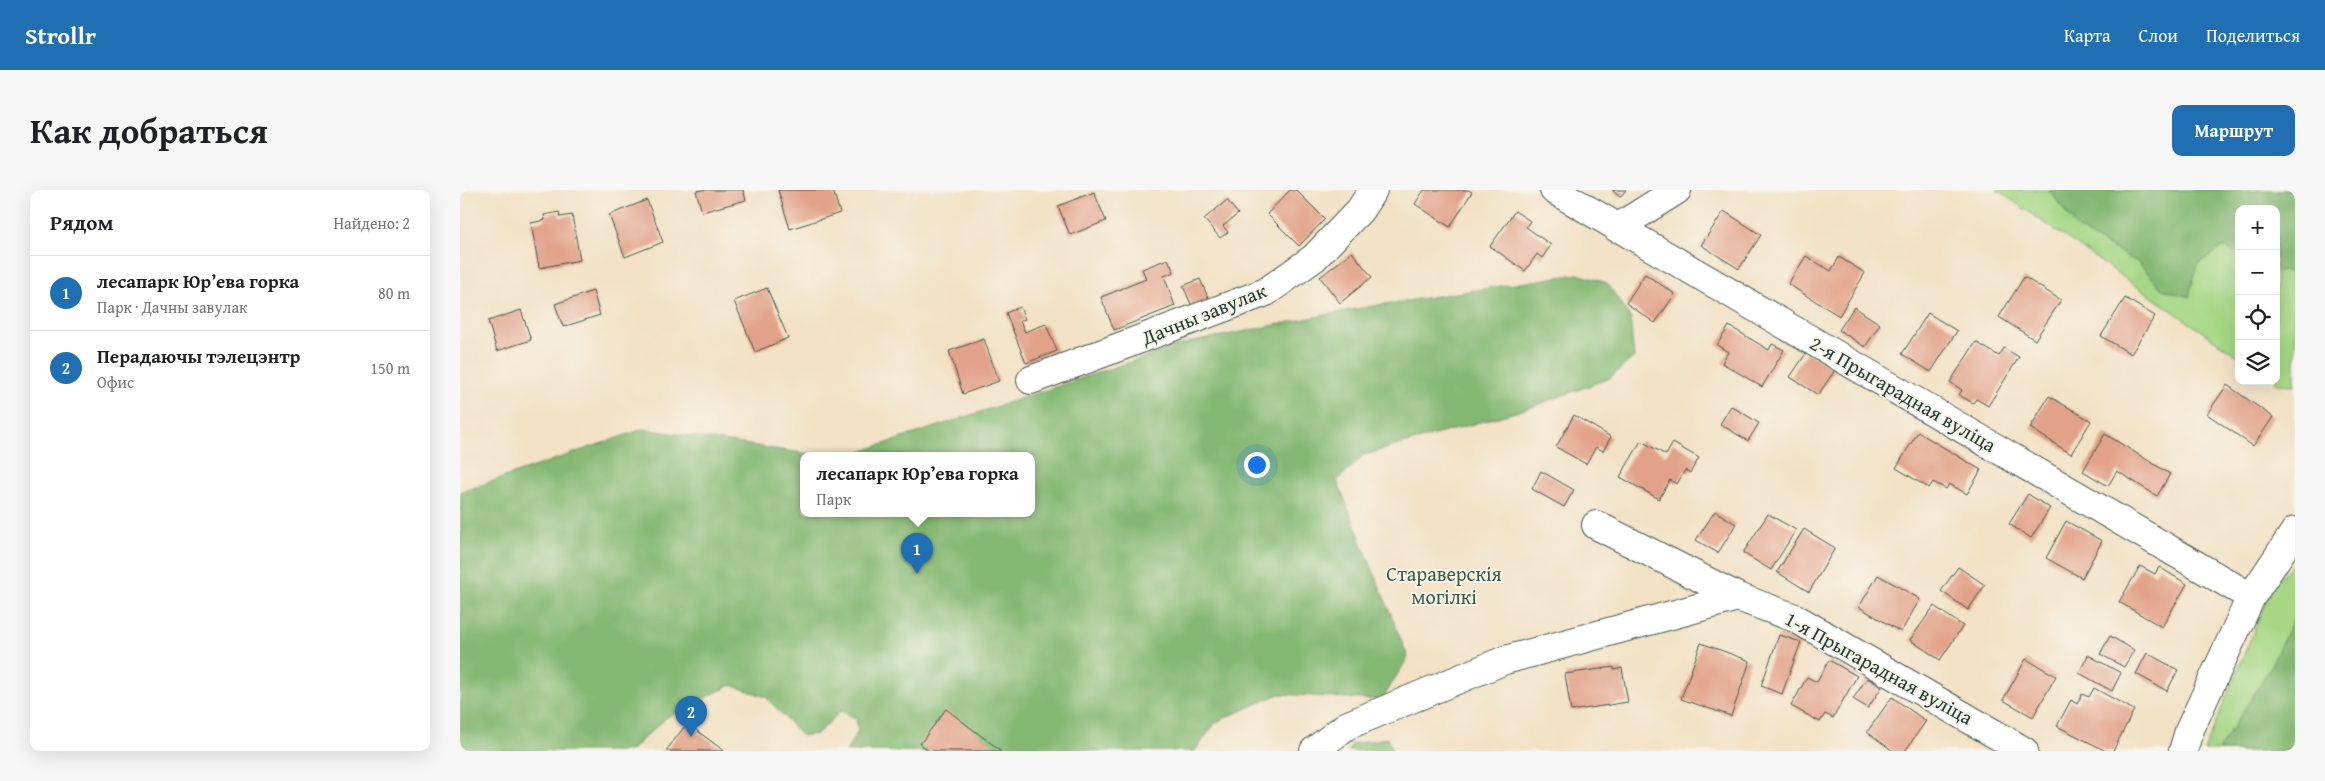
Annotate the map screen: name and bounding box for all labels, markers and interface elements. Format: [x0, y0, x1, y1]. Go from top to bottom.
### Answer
text: Strollr [25, 18, 96, 53]
text: Карта [2064, 22, 2111, 49]
text: Слои [2139, 22, 2178, 49]
text: Поделиться [2206, 22, 2300, 49]
text: Как добраться [30, 105, 268, 156]
button: Маршрут [2172, 105, 2295, 156]
map controls [2235, 205, 2280, 385]
button: + [2235, 205, 2280, 250]
text: Рядом [50, 207, 113, 238]
text: Найдено: 2 [333, 211, 410, 235]
button: − [2235, 250, 2280, 295]
text: лесапарк Юрʼева горка [97, 267, 299, 295]
street label: Дачны завулак [1136, 275, 1271, 352]
text: 1 [62, 281, 70, 305]
text: 80 m [378, 281, 410, 305]
text: Парк · Дачны завулак [97, 295, 247, 319]
button: locate [2235, 295, 2280, 340]
street label: 2-я Прыгарадная вуліца [1805, 328, 2002, 459]
button: layers [2235, 340, 2280, 385]
text: Перадаючы тэлецэнтр [97, 342, 300, 370]
text: 2 [62, 356, 70, 380]
text: 150 m [370, 356, 410, 380]
text: Офис [97, 370, 134, 394]
popup [800, 452, 1035, 517]
your location [1244, 452, 1270, 478]
text: лесапарк Юрʼева горка [816, 459, 1019, 487]
text: Парк [816, 487, 851, 511]
pin: 1 [901, 533, 933, 574]
park label: Стараверскія могілкі [1386, 559, 1502, 611]
street label: 1-я Прыгарадная вуліца [1780, 604, 1979, 732]
pin: 2 [675, 696, 707, 737]

